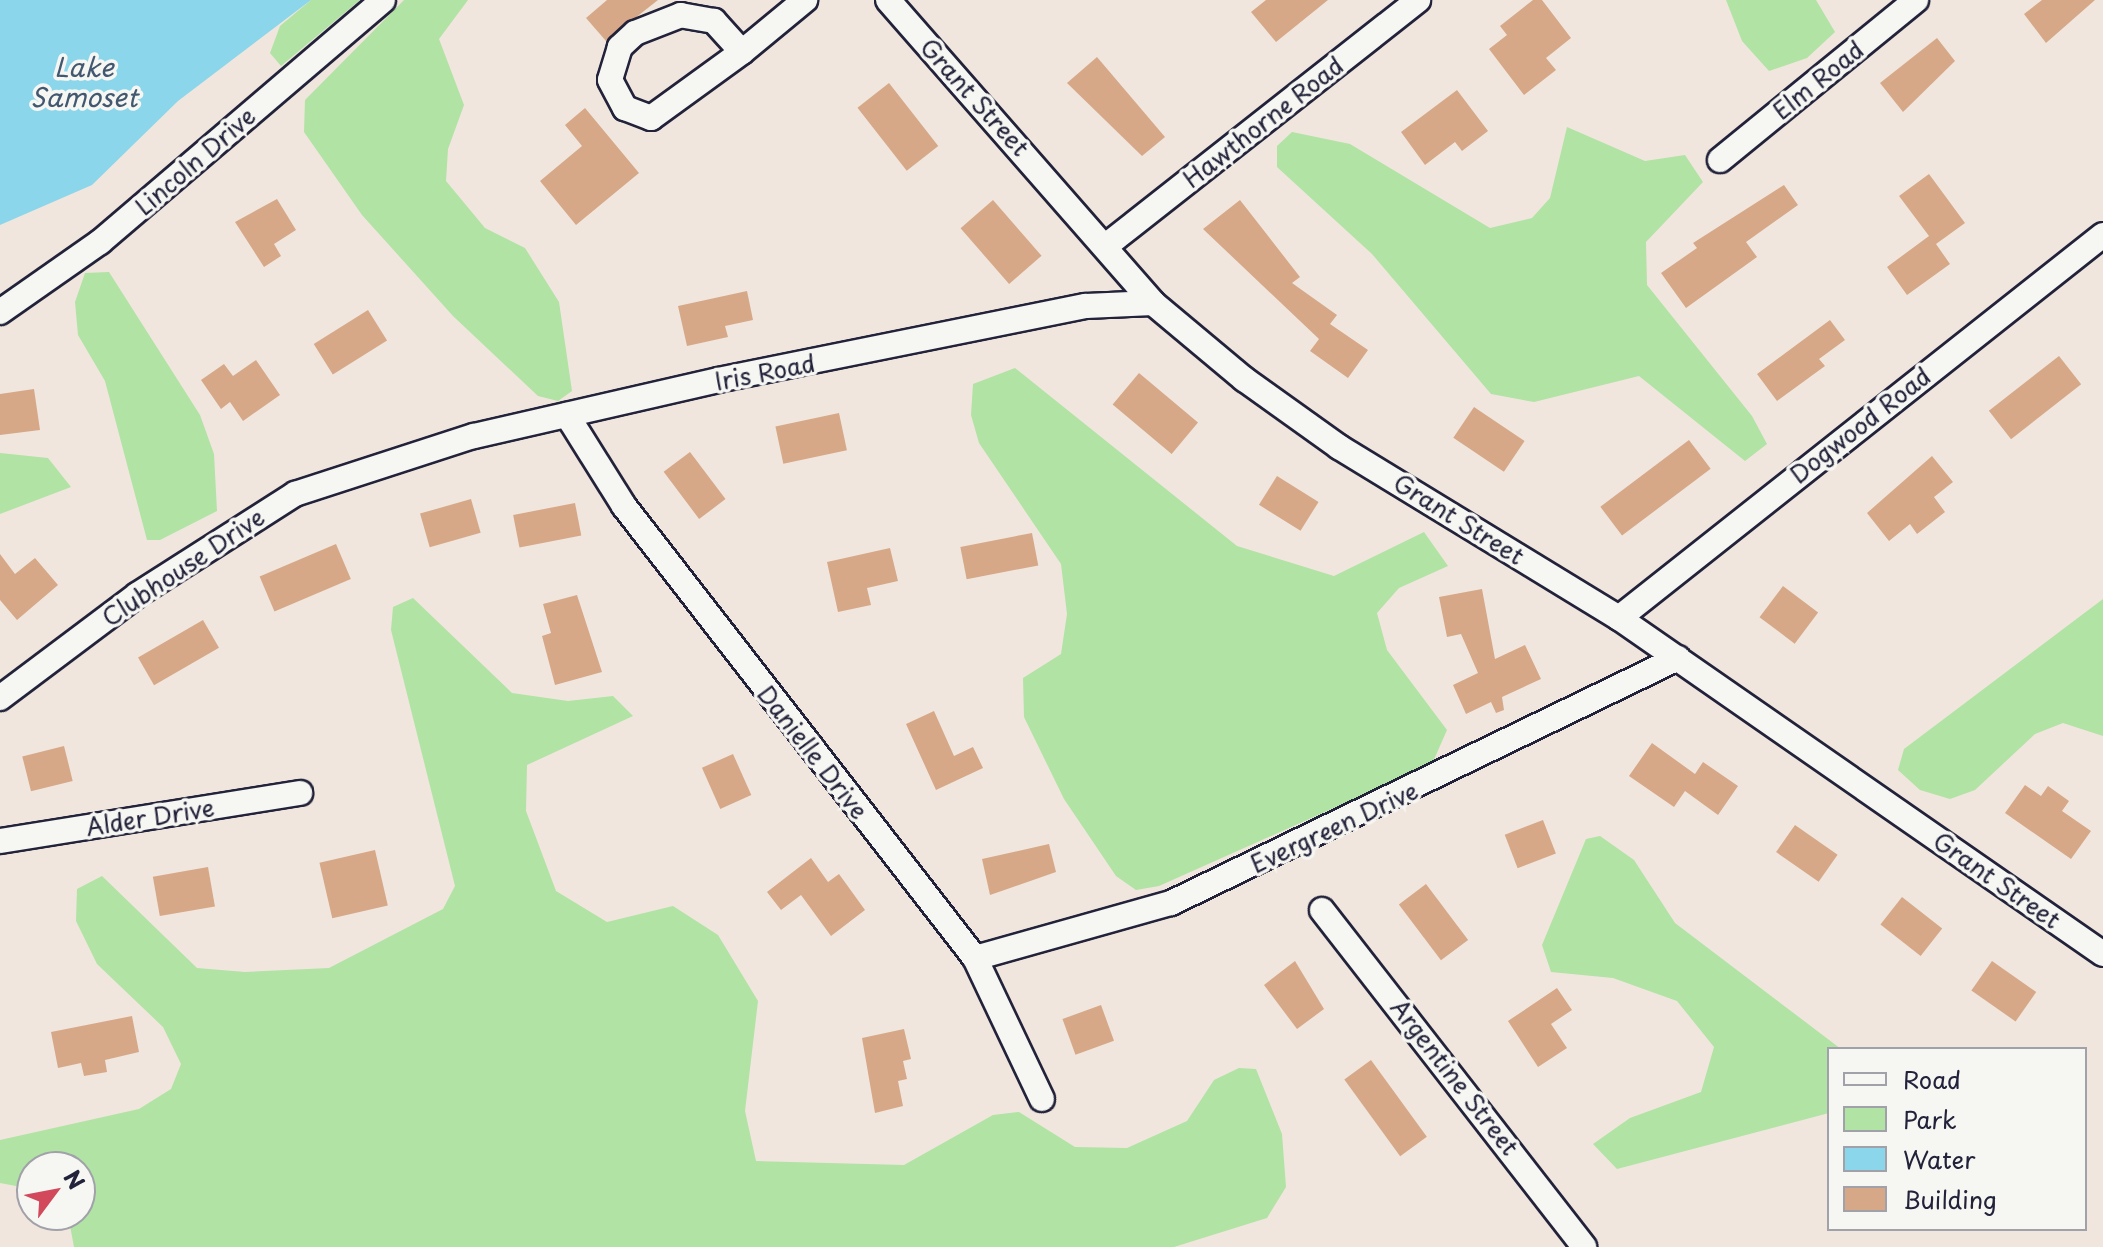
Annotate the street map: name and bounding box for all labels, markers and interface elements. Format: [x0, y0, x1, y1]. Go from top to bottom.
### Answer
street label: Grant Street [915, 32, 1035, 162]
street label: Elm Road [1767, 35, 1869, 125]
street label: Hawthorne Road [1177, 50, 1349, 194]
water label: Lake Samoset [30, 51, 138, 112]
street label: Lincoln Drive [129, 101, 261, 221]
street label: Iris Road [713, 348, 817, 396]
street label: Dogwood Road [1784, 361, 1936, 489]
street label: Grant Street [1389, 468, 1529, 570]
street label: Clubhouse Drive [96, 502, 270, 632]
street label: Danielle Drive [752, 679, 874, 825]
street label: Evergreen Drive [1244, 775, 1424, 879]
street label: Alder Drive [83, 793, 217, 841]
street label: Grant Street [1928, 826, 2066, 934]
street label: Argentine Street [1384, 992, 1526, 1162]
legend [1827, 1047, 2087, 1231]
text: Road [1903, 1061, 1961, 1097]
text: Park [1903, 1101, 1957, 1137]
text: Water [1903, 1141, 1975, 1177]
north arrow [16, 1151, 96, 1231]
text: N [56, 1163, 94, 1195]
text: Building [1903, 1181, 1997, 1217]

